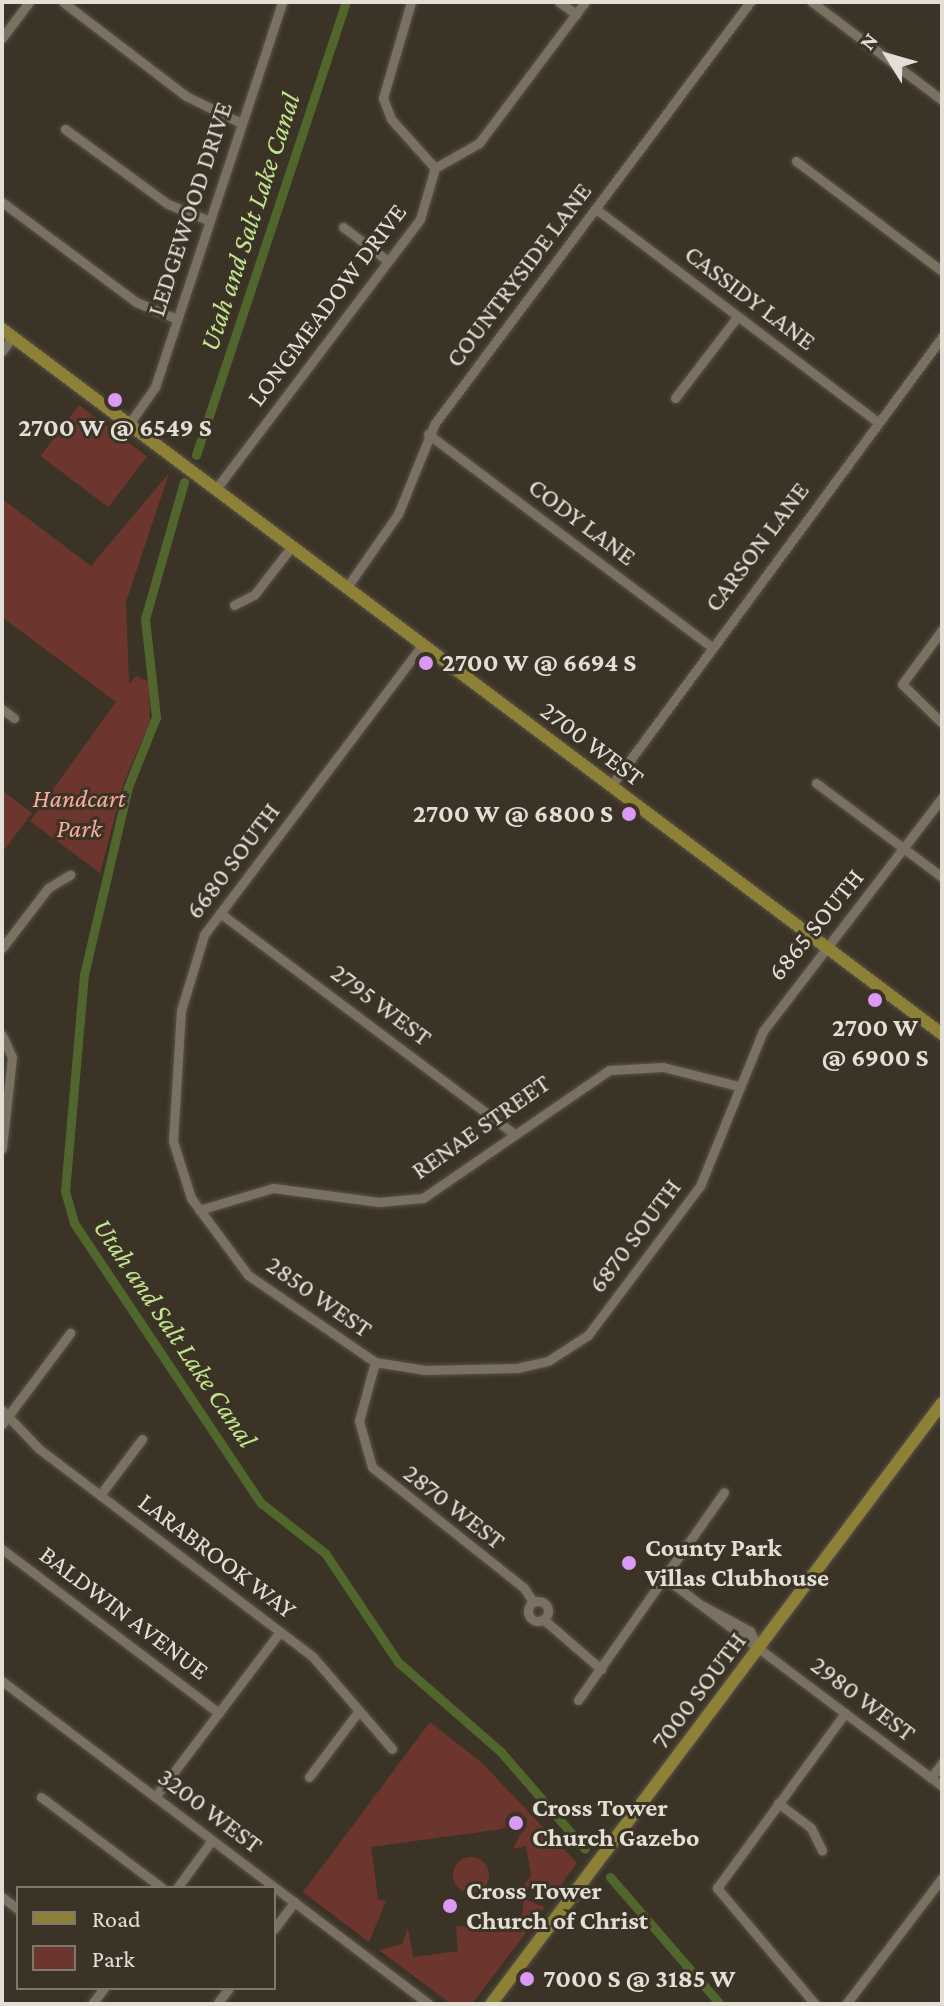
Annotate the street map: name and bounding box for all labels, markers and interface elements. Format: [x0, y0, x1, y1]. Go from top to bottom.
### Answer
north arrow [848, 16, 928, 96]
text: N [854, 28, 883, 55]
water label: Utah and Salt Lake Canal [192, 89, 308, 355]
street label: LEDGEWOOD DRIVE [141, 98, 239, 320]
street label: COUNTRYSIDE LANE [439, 176, 599, 374]
street label: LONGMEADOW DRIVE [241, 197, 413, 413]
street label: CASSIDY LANE [678, 239, 822, 357]
marker: 2700 W @ 6549 S [106, 391, 124, 409]
place label: 2700 W @ 6549 S [18, 412, 212, 444]
street label: CODY LANE [522, 471, 642, 573]
street label: CARSON LANE [698, 476, 816, 618]
place label: 2700 W @ 6694 S [442, 647, 636, 679]
marker: 2700 W @ 6694 S [417, 654, 435, 672]
street label: 2700 WEST [534, 695, 650, 793]
park label: Handcart Park [33, 783, 125, 844]
street label: 6680 SOUTH [179, 797, 287, 925]
place label: 2700 W @ 6800 S [413, 798, 613, 830]
marker: 2700 W @ 6800 S [620, 805, 638, 823]
street label: 6865 SOUTH [761, 863, 871, 987]
street label: 2795 WEST [324, 957, 438, 1053]
marker: 2700 W @ 6900 S [866, 991, 884, 1009]
place label: 2700 W @ 6900 S [822, 1012, 928, 1074]
street label: RENAE STREET [406, 1068, 556, 1186]
street label: 6870 SOUTH [582, 1173, 688, 1299]
water label: Utah and Salt Lake Canal [86, 1212, 264, 1454]
street label: 2850 WEST [260, 1249, 378, 1345]
street label: 2870 WEST [397, 1458, 511, 1556]
street label: LARABROOK WAY [132, 1486, 302, 1626]
place label: County Park Villas Clubhouse [645, 1532, 829, 1594]
street label: BALDWIN AVENUE [33, 1539, 215, 1687]
marker: County Park Villas Clubhouse [620, 1554, 638, 1572]
street label: 7000 SOUTH [645, 1626, 753, 1756]
street label: 2980 WEST [804, 1649, 922, 1749]
street label: 3200 WEST [151, 1762, 269, 1860]
place label: Cross Tower Church Gazebo [532, 1792, 700, 1854]
marker: Cross Tower Church Gazebo [507, 1814, 525, 1832]
place label: Cross Tower Church of Christ [466, 1875, 648, 1936]
legend [16, 1886, 276, 1990]
marker: Cross Tower Church of Christ [441, 1897, 459, 1915]
text: Road [92, 1905, 141, 1932]
text: Park [92, 1945, 135, 1972]
place label: 7000 S @ 3185 W [543, 1963, 735, 1995]
marker: 7000 S @ 3185 W [518, 1970, 536, 1988]

